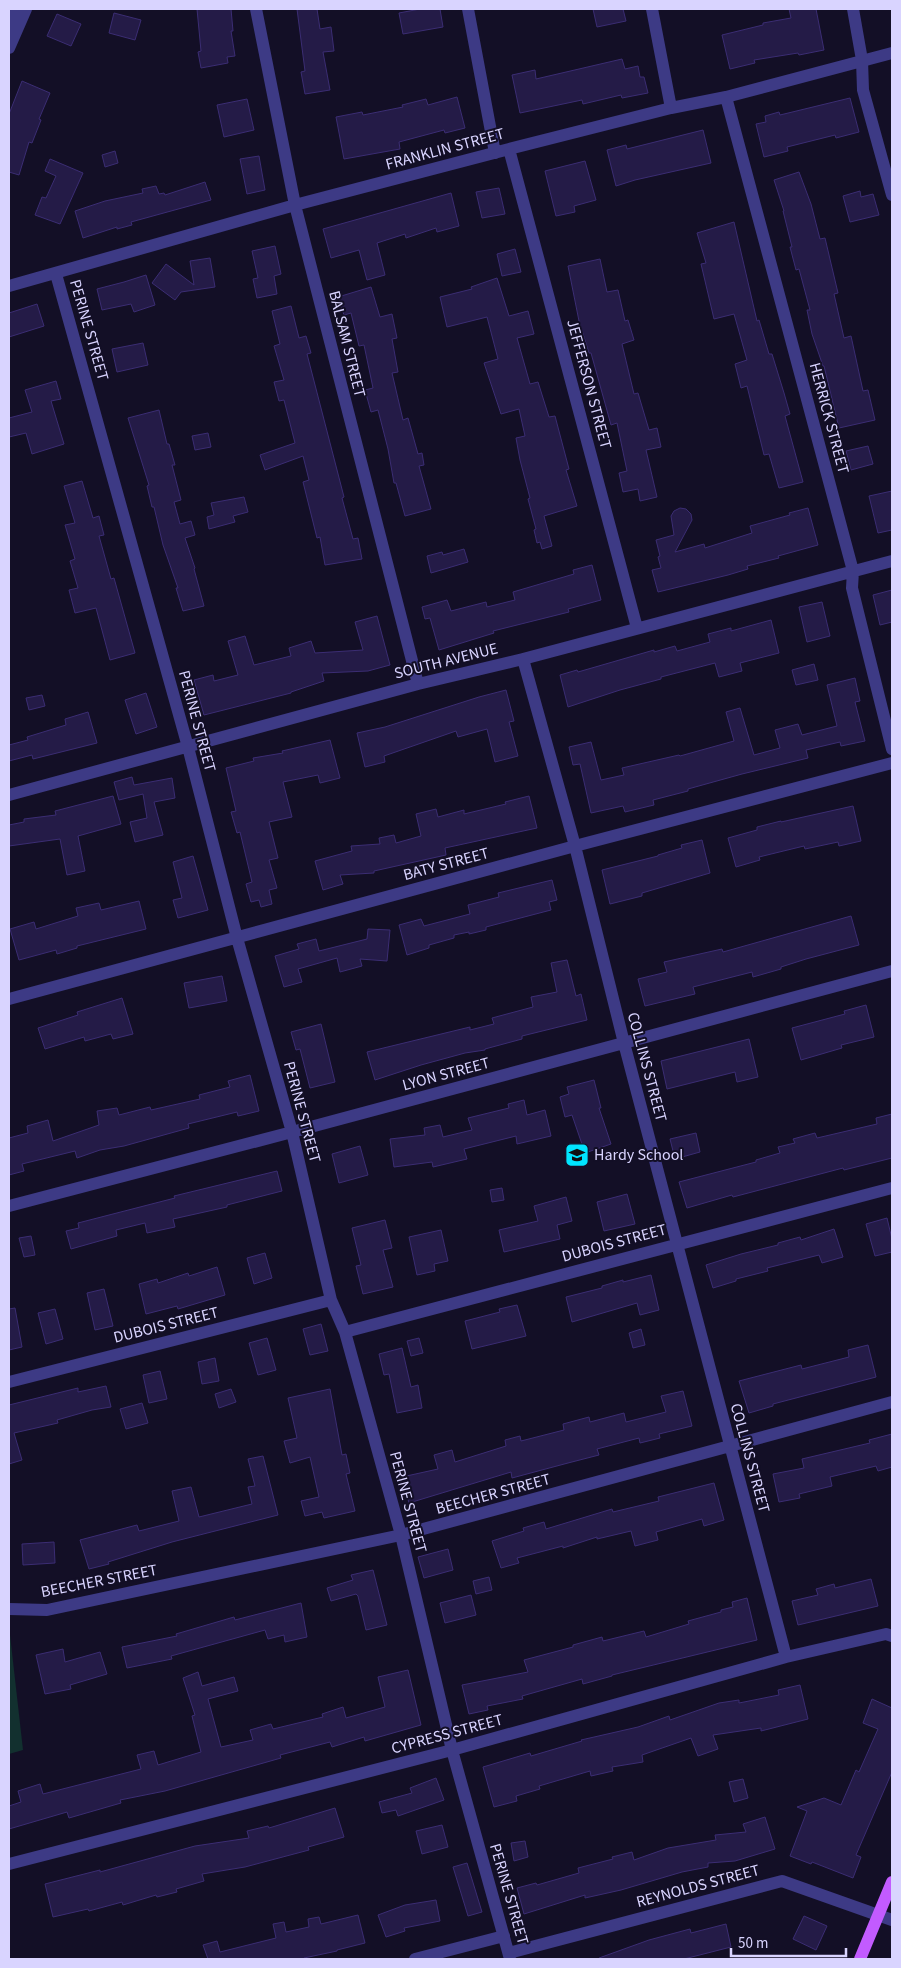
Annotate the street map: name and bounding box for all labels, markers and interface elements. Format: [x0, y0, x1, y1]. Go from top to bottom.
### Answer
street label: FRANKLIN STREET [383, 122, 507, 175]
street label: PERINE STREET [64, 277, 114, 383]
street label: BALSAM STREET [323, 288, 371, 400]
street label: JEFFERSON STREET [561, 317, 617, 452]
street label: HERRICK STREET [804, 360, 855, 476]
street label: SOUTH AVENUE [392, 638, 500, 684]
street label: PERINE STREET [173, 668, 221, 775]
street label: BATY STREET [401, 842, 492, 886]
street label: COLLINS STREET [622, 1010, 672, 1125]
street label: LYON STREET [400, 1052, 492, 1096]
street label: PERINE STREET [278, 1059, 326, 1166]
school or university icon: Hardy School [564, 1142, 590, 1168]
place label: Hardy School [594, 1144, 683, 1166]
street label: DUBOIS STREET [559, 1218, 669, 1268]
street label: DUBOIS STREET [111, 1301, 221, 1349]
street label: COLLINS STREET [725, 1401, 775, 1516]
street label: PERINE STREET [384, 1449, 432, 1556]
street label: BEECHER STREET [433, 1468, 553, 1520]
street label: BEECHER STREET [39, 1559, 159, 1603]
street label: CYPRESS STREET [389, 1708, 506, 1759]
street label: PERINE STREET [484, 1841, 534, 1947]
street label: REYNOLDS STREET [634, 1859, 763, 1913]
scale bar [731, 1926, 846, 1958]
text: 50 m [738, 1933, 768, 1954]

